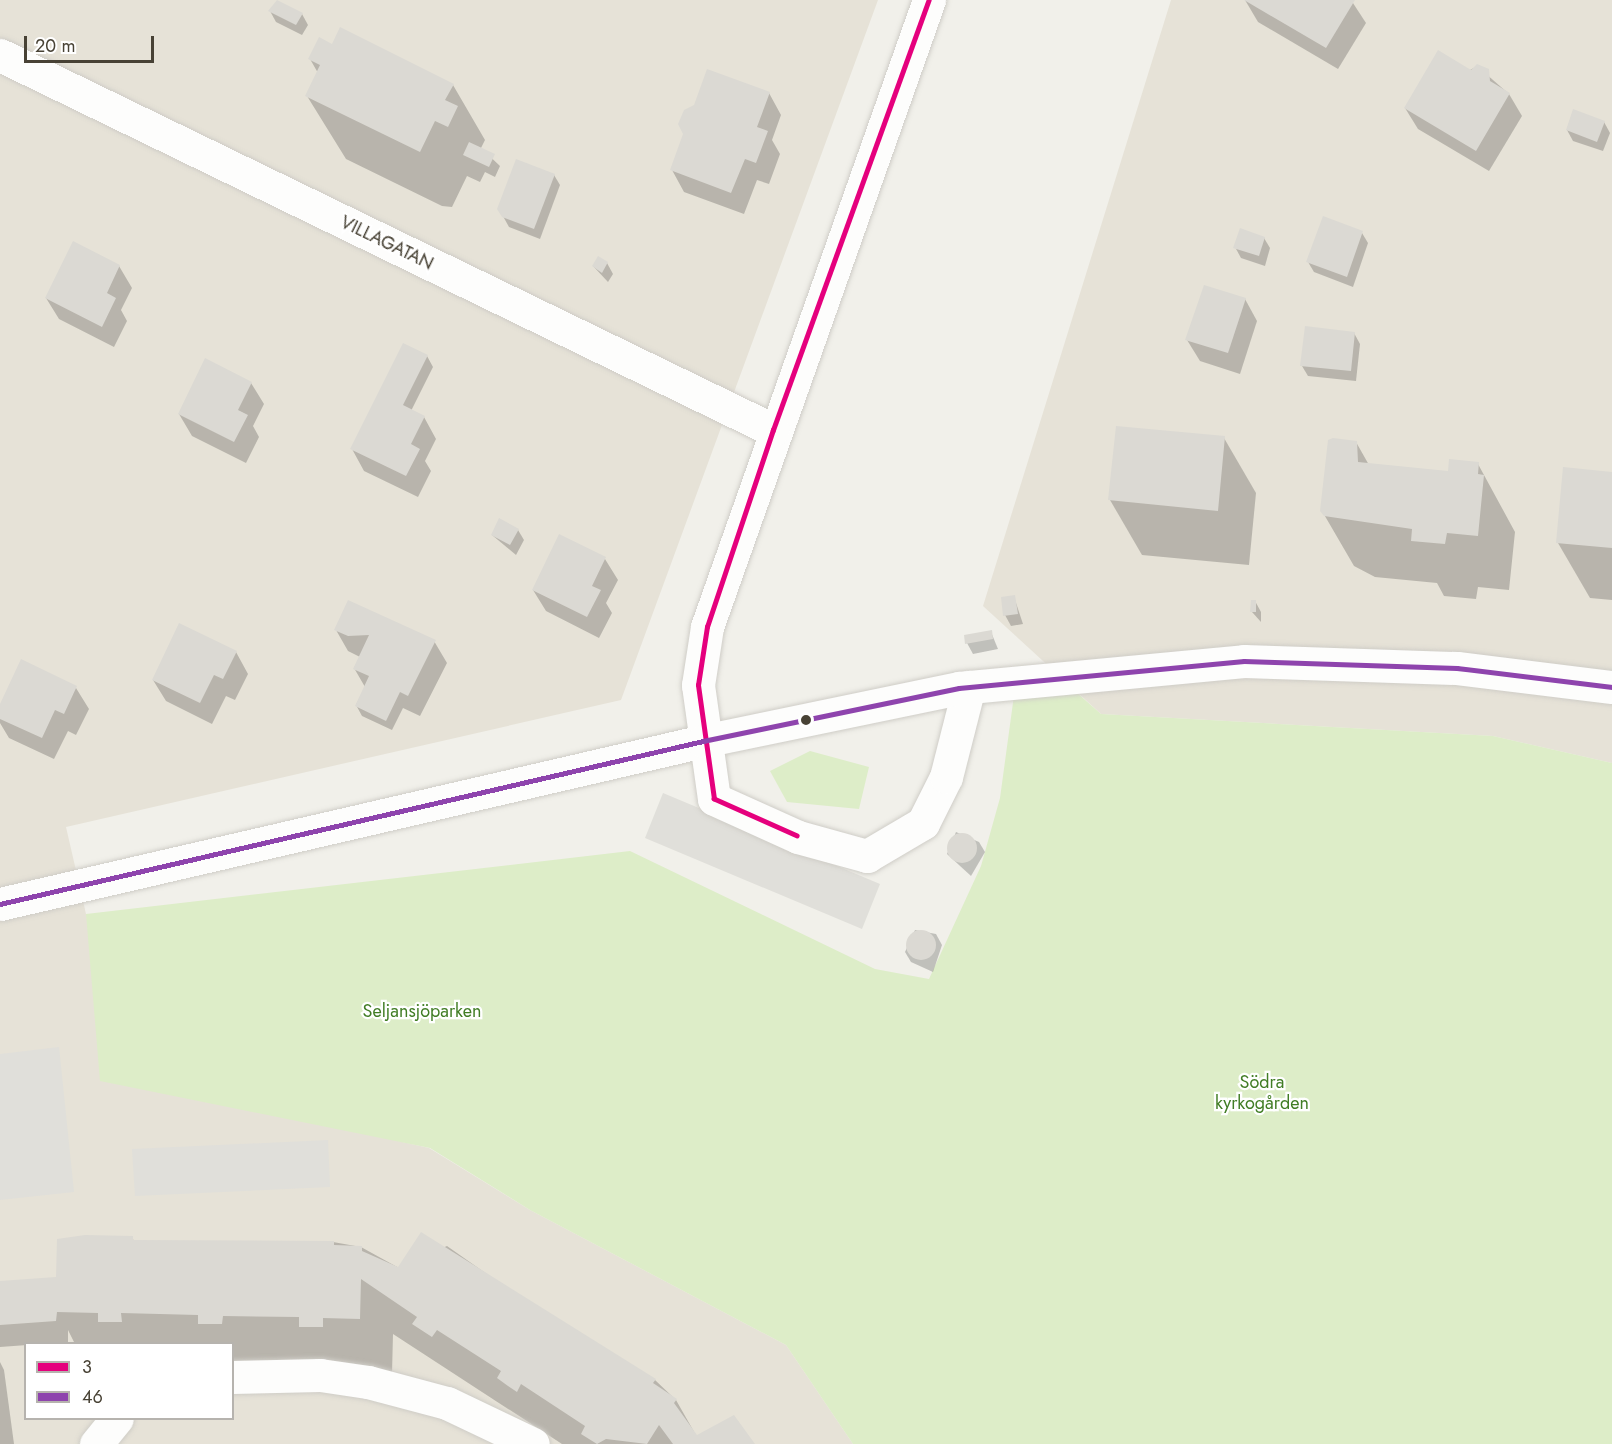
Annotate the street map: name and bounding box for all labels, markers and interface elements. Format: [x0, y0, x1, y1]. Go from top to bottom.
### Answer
scale bar [27, 24, 158, 62]
text: 20 m [35, 33, 75, 59]
street label: VILLAGATAN [337, 211, 437, 275]
unlabelled marker [800, 714, 812, 726]
park label: Seljansjöparken [363, 1000, 481, 1022]
park label: Södra kyrkogården [1215, 1072, 1309, 1114]
legend [24, 1342, 234, 1420]
text: 3 [82, 1354, 92, 1380]
text: 46 [82, 1384, 103, 1410]

